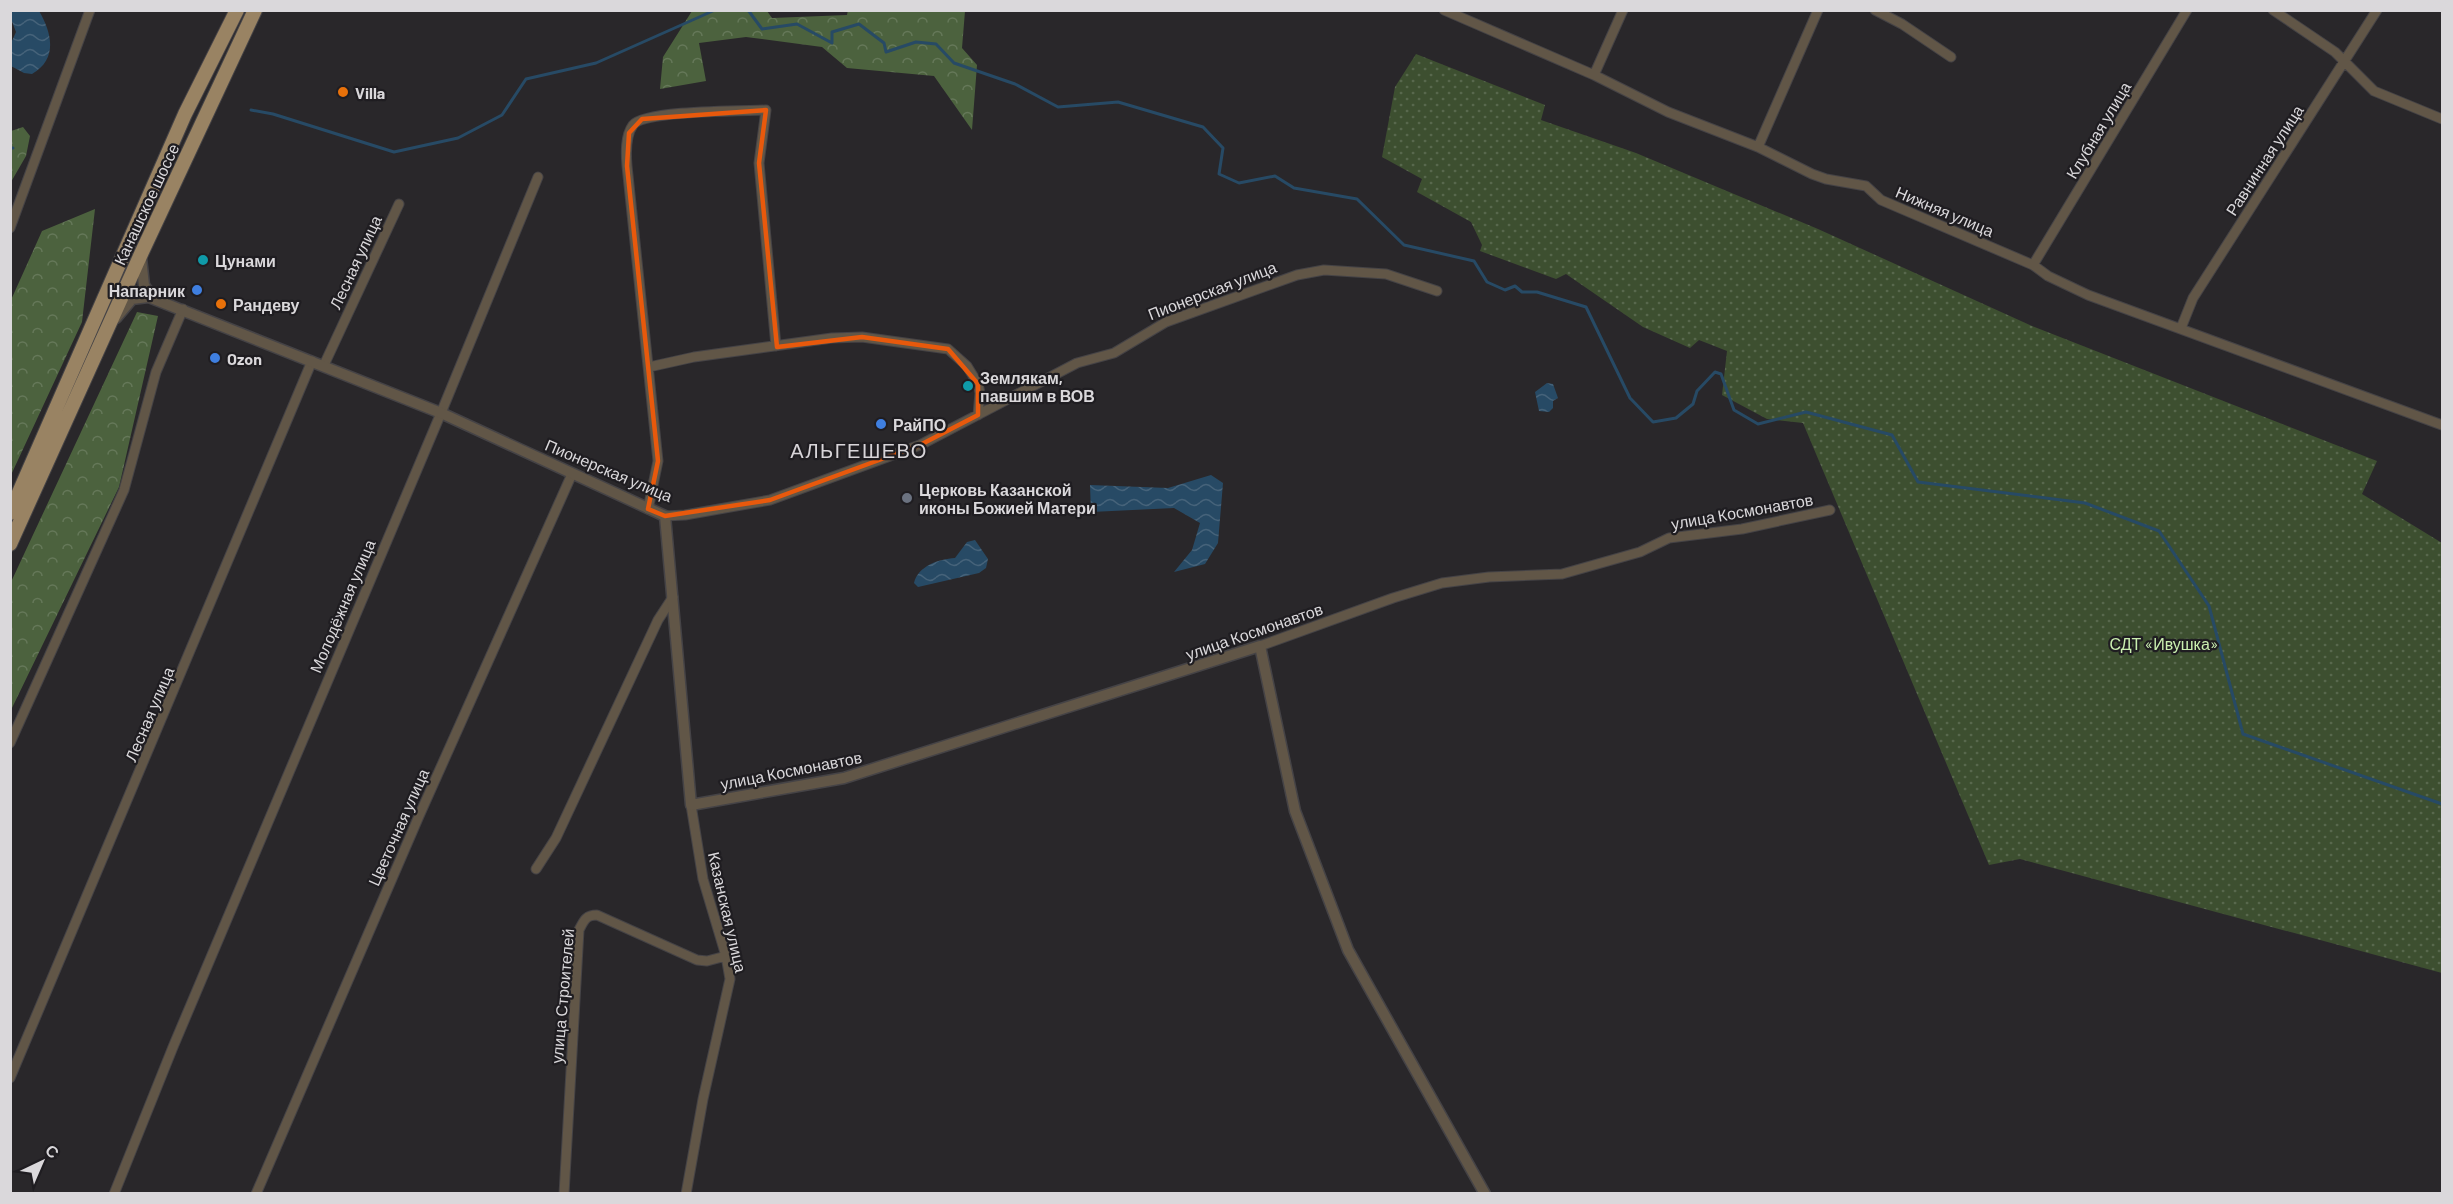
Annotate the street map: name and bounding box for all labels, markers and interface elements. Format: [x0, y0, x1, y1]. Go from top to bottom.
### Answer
street label: Клубная улица [2062, 78, 2134, 182]
place label: Villa [355, 83, 385, 102]
marker: Villa [336, 85, 350, 99]
street label: Равнинная улица [2221, 101, 2307, 219]
street label: Канашское шоссе [110, 140, 182, 268]
street label: Нижняя улица [1893, 182, 1997, 240]
street label: Лесная улица [325, 212, 385, 312]
place label: Цунами [215, 251, 276, 270]
marker: Цунами [196, 253, 210, 267]
street label: Пионерская улица [1145, 257, 1279, 323]
place label: Напарник [109, 281, 186, 300]
marker: Напарник [190, 283, 204, 297]
place label: Рандеву [233, 295, 300, 314]
marker: Рандеву [214, 297, 228, 311]
place label: Ozon [227, 349, 262, 368]
marker: Ozon [208, 351, 222, 365]
place label: Землякам, павшим в ВОВ [980, 368, 1095, 405]
marker: Землякам, павшим в ВОВ [961, 379, 975, 393]
place label: РайПО [893, 415, 946, 434]
marker: РайПО [874, 417, 888, 431]
street label: Пионерская улица [543, 435, 675, 505]
district label: АЛЬГЕШЕВО [790, 438, 928, 462]
place label: Церковь Казанской иконы Божией Матери [919, 480, 1096, 517]
street label: улица Космонавтов [1670, 489, 1814, 533]
marker: Церковь Казанской иконы Божией Матери [900, 491, 914, 505]
street label: Молодёжная улица [305, 537, 379, 675]
street label: улица Космонавтов [1183, 599, 1325, 663]
park label: СДТ «Ивушка» [2109, 634, 2219, 653]
street label: Лесная улица [121, 664, 178, 764]
street label: улица Космонавтов [719, 747, 863, 793]
street label: Цветочная улица [364, 765, 432, 888]
street label: Казанская улица [705, 850, 751, 974]
street label: улица Строителей [547, 928, 577, 1064]
north arrow [12, 1132, 72, 1192]
text: С [42, 1140, 64, 1162]

